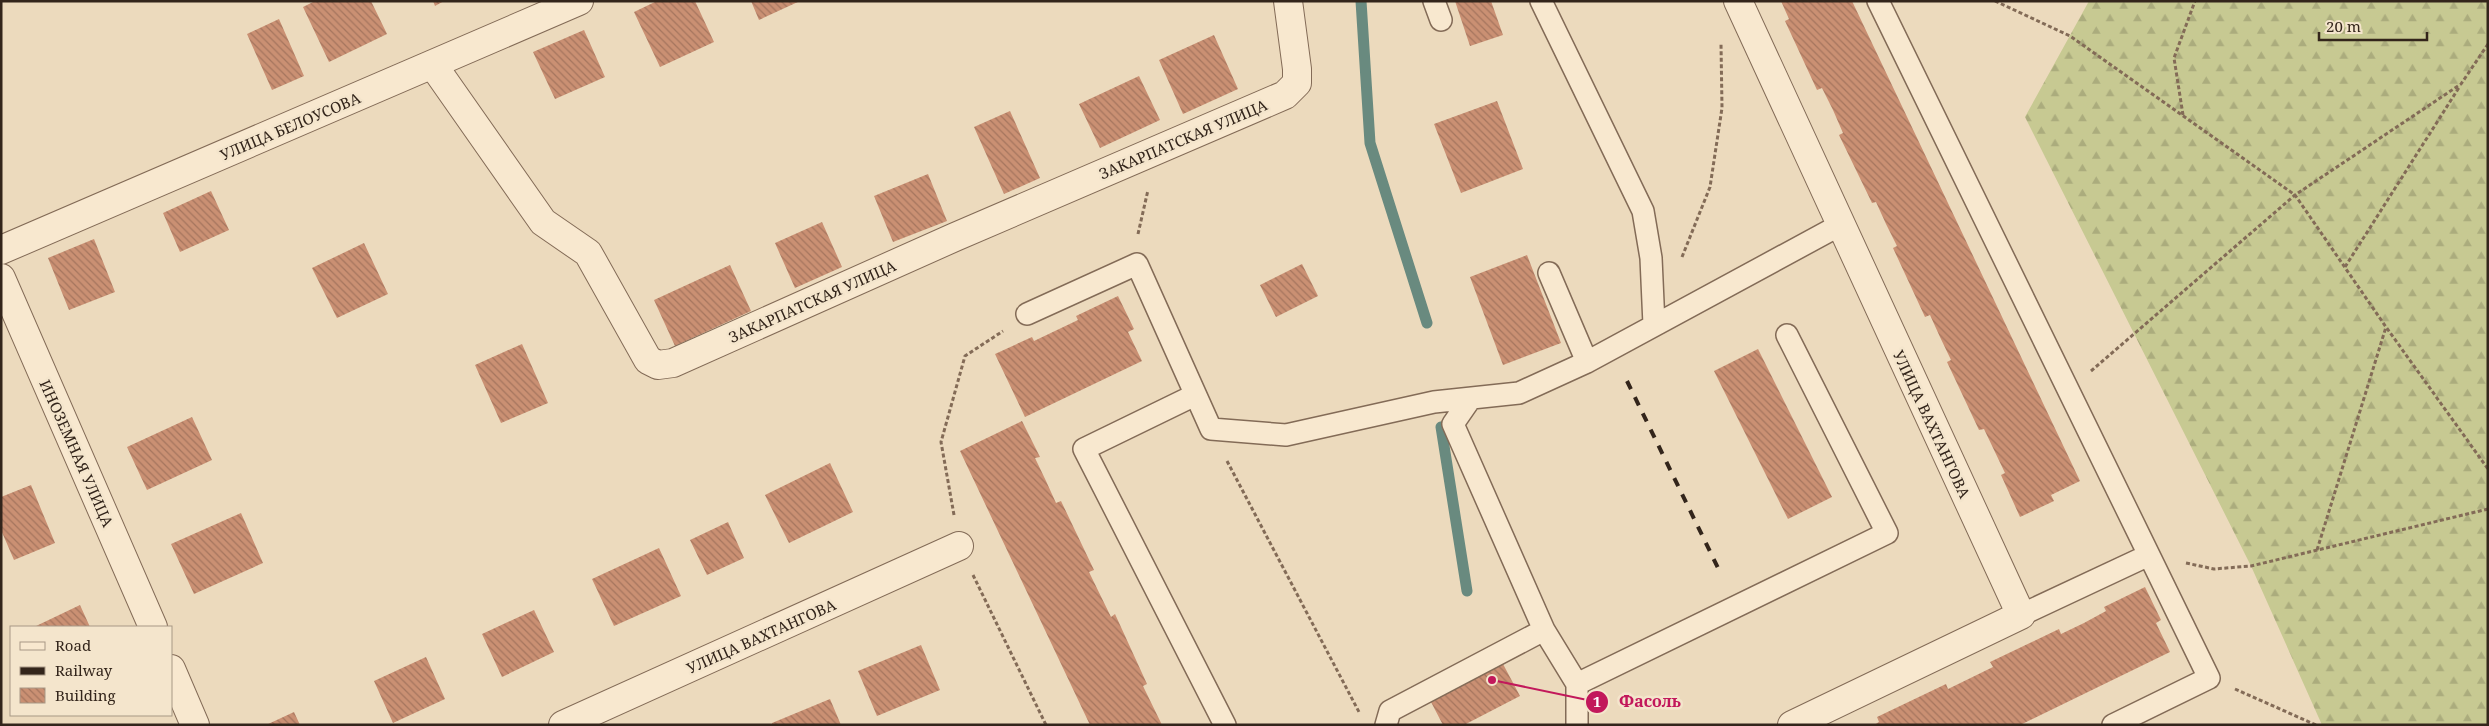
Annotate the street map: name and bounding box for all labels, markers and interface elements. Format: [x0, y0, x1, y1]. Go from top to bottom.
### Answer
scale bar [2319, 10, 2426, 42]
text: 20 m [2326, 16, 2361, 36]
street label: УЛИЦА БЕЛОУСОВА [217, 87, 364, 165]
street label: ЗАКАРПАТСКАЯ УЛИЦА [1096, 94, 1271, 184]
street label: ЗАКАРПАТСКАЯ УЛИЦА [725, 255, 899, 347]
street label: УЛИЦА ВАХТАНГОВА [1889, 347, 1975, 502]
street label: ИНОЗЕМНАЯ УЛИЦА [35, 376, 119, 530]
street label: УЛИЦА ВАХТАНГОВА [683, 594, 839, 678]
legend [10, 626, 172, 716]
text: Road [55, 635, 91, 655]
text: Railway [55, 660, 113, 680]
text: Building [55, 685, 116, 705]
callout: Фасоль [1585, 686, 1691, 717]
text: Фасоль [1619, 690, 1681, 712]
text: 1 [1593, 691, 1601, 711]

